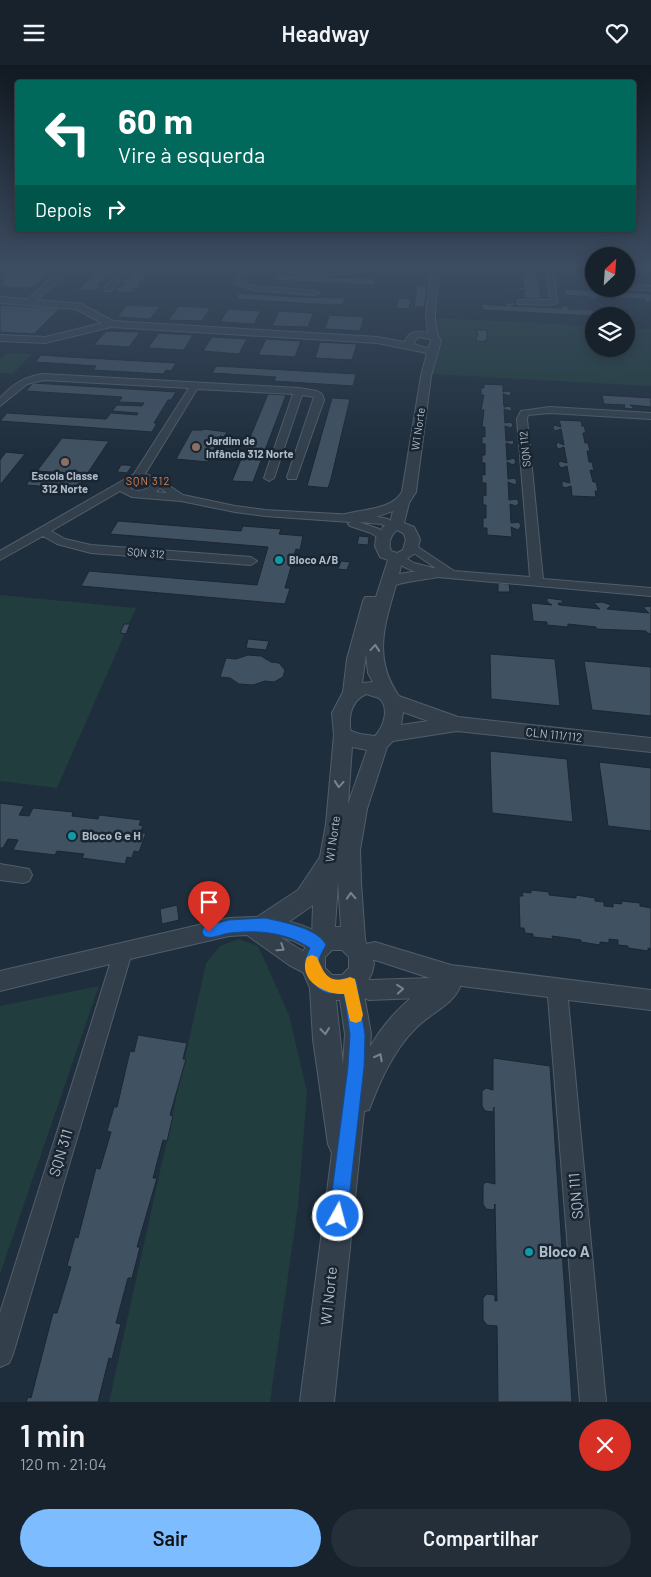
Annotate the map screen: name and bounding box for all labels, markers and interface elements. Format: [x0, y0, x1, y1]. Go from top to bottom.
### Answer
icon: menu [20, 19, 48, 47]
icon: heart [603, 19, 631, 47]
text: Headway [282, 20, 369, 46]
text: 60 m [118, 99, 193, 141]
icon: left [35, 100, 100, 165]
text: Vire à esquerda [118, 141, 265, 167]
icon: right [102, 195, 130, 223]
text: Depois [35, 198, 92, 221]
north arrow [585, 247, 635, 297]
map controls [585, 247, 635, 357]
button: layers [585, 307, 635, 357]
street label: W1 Norte [408, 407, 427, 451]
street label: SQN 112 [516, 430, 533, 468]
place label: Jardim de Infância 312 Norte [206, 434, 294, 460]
marker: Jardim de Infância 312 Norte [190, 441, 202, 453]
marker: Escola Classe 312 Norte [59, 456, 71, 468]
place label: Escola Classe 312 Norte [32, 469, 98, 495]
district label: SQN 312 [126, 474, 170, 487]
street label: SQN 312 [127, 544, 166, 561]
place label: Bloco A/B [289, 553, 338, 566]
marker: Bloco A/B [273, 554, 285, 566]
one-way arrow [369, 644, 380, 652]
street label: CLN 111/112 [525, 724, 583, 744]
one-way arrow [333, 780, 344, 788]
street label: W1 Norte [322, 815, 342, 863]
place label: Bloco G e H [82, 828, 141, 842]
marker: Bloco G e H [66, 830, 78, 842]
pin [188, 881, 230, 932]
icon: arrive [195, 888, 223, 916]
one-way arrow [346, 892, 356, 900]
one-way arrow [276, 941, 285, 951]
one-way arrow [396, 984, 404, 995]
one-way arrow [319, 1027, 330, 1035]
one-way arrow [373, 1054, 383, 1063]
street label: SQN 311 [44, 1127, 76, 1179]
street label: SQN 111 [564, 1172, 586, 1220]
position arrow [311, 1189, 363, 1241]
place label: Bloco A [539, 1242, 590, 1260]
marker: Bloco A [523, 1246, 535, 1258]
street label: W1 Norte [316, 1266, 340, 1326]
text: 1 min [20, 1417, 85, 1453]
button: close [579, 1419, 631, 1471]
text: 120 m · 21:04 [20, 1454, 107, 1473]
button: Sair [20, 1509, 321, 1567]
button: Compartilhar [331, 1509, 631, 1567]

